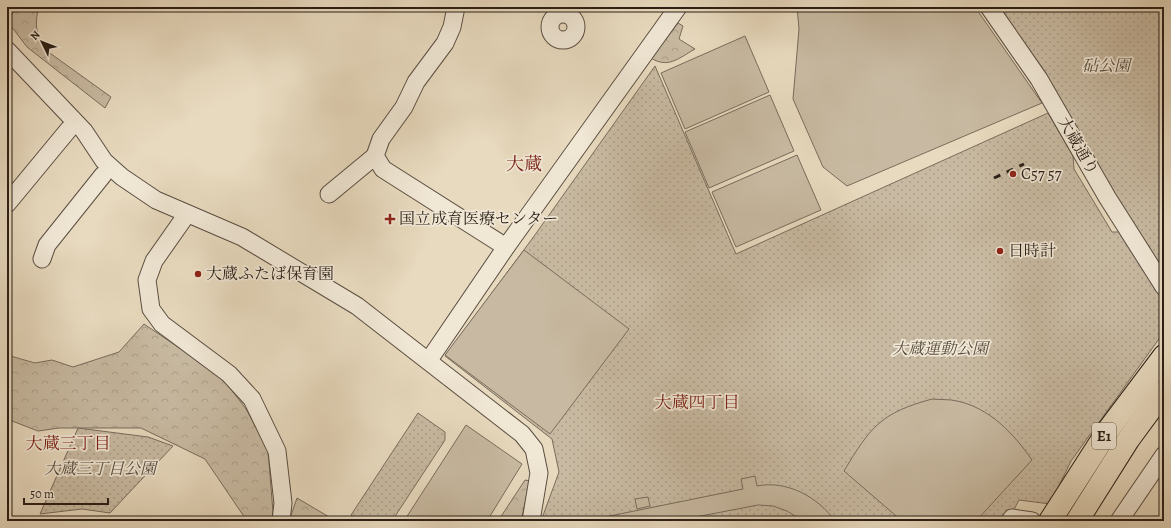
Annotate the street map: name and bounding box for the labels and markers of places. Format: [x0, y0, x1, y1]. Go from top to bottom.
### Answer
place label: C57 57 [1021, 163, 1062, 185]
marker: C57 57 [1008, 169, 1018, 179]
place label: 国立成育医療センター [399, 208, 558, 230]
marker: 国立成育医療センター [384, 213, 396, 225]
place label: 日時計 [1008, 240, 1056, 262]
marker: 日時計 [995, 246, 1005, 256]
place label: 大蔵ふたば保育園 [206, 263, 334, 285]
marker: 大蔵ふたば保育園 [193, 269, 203, 279]

